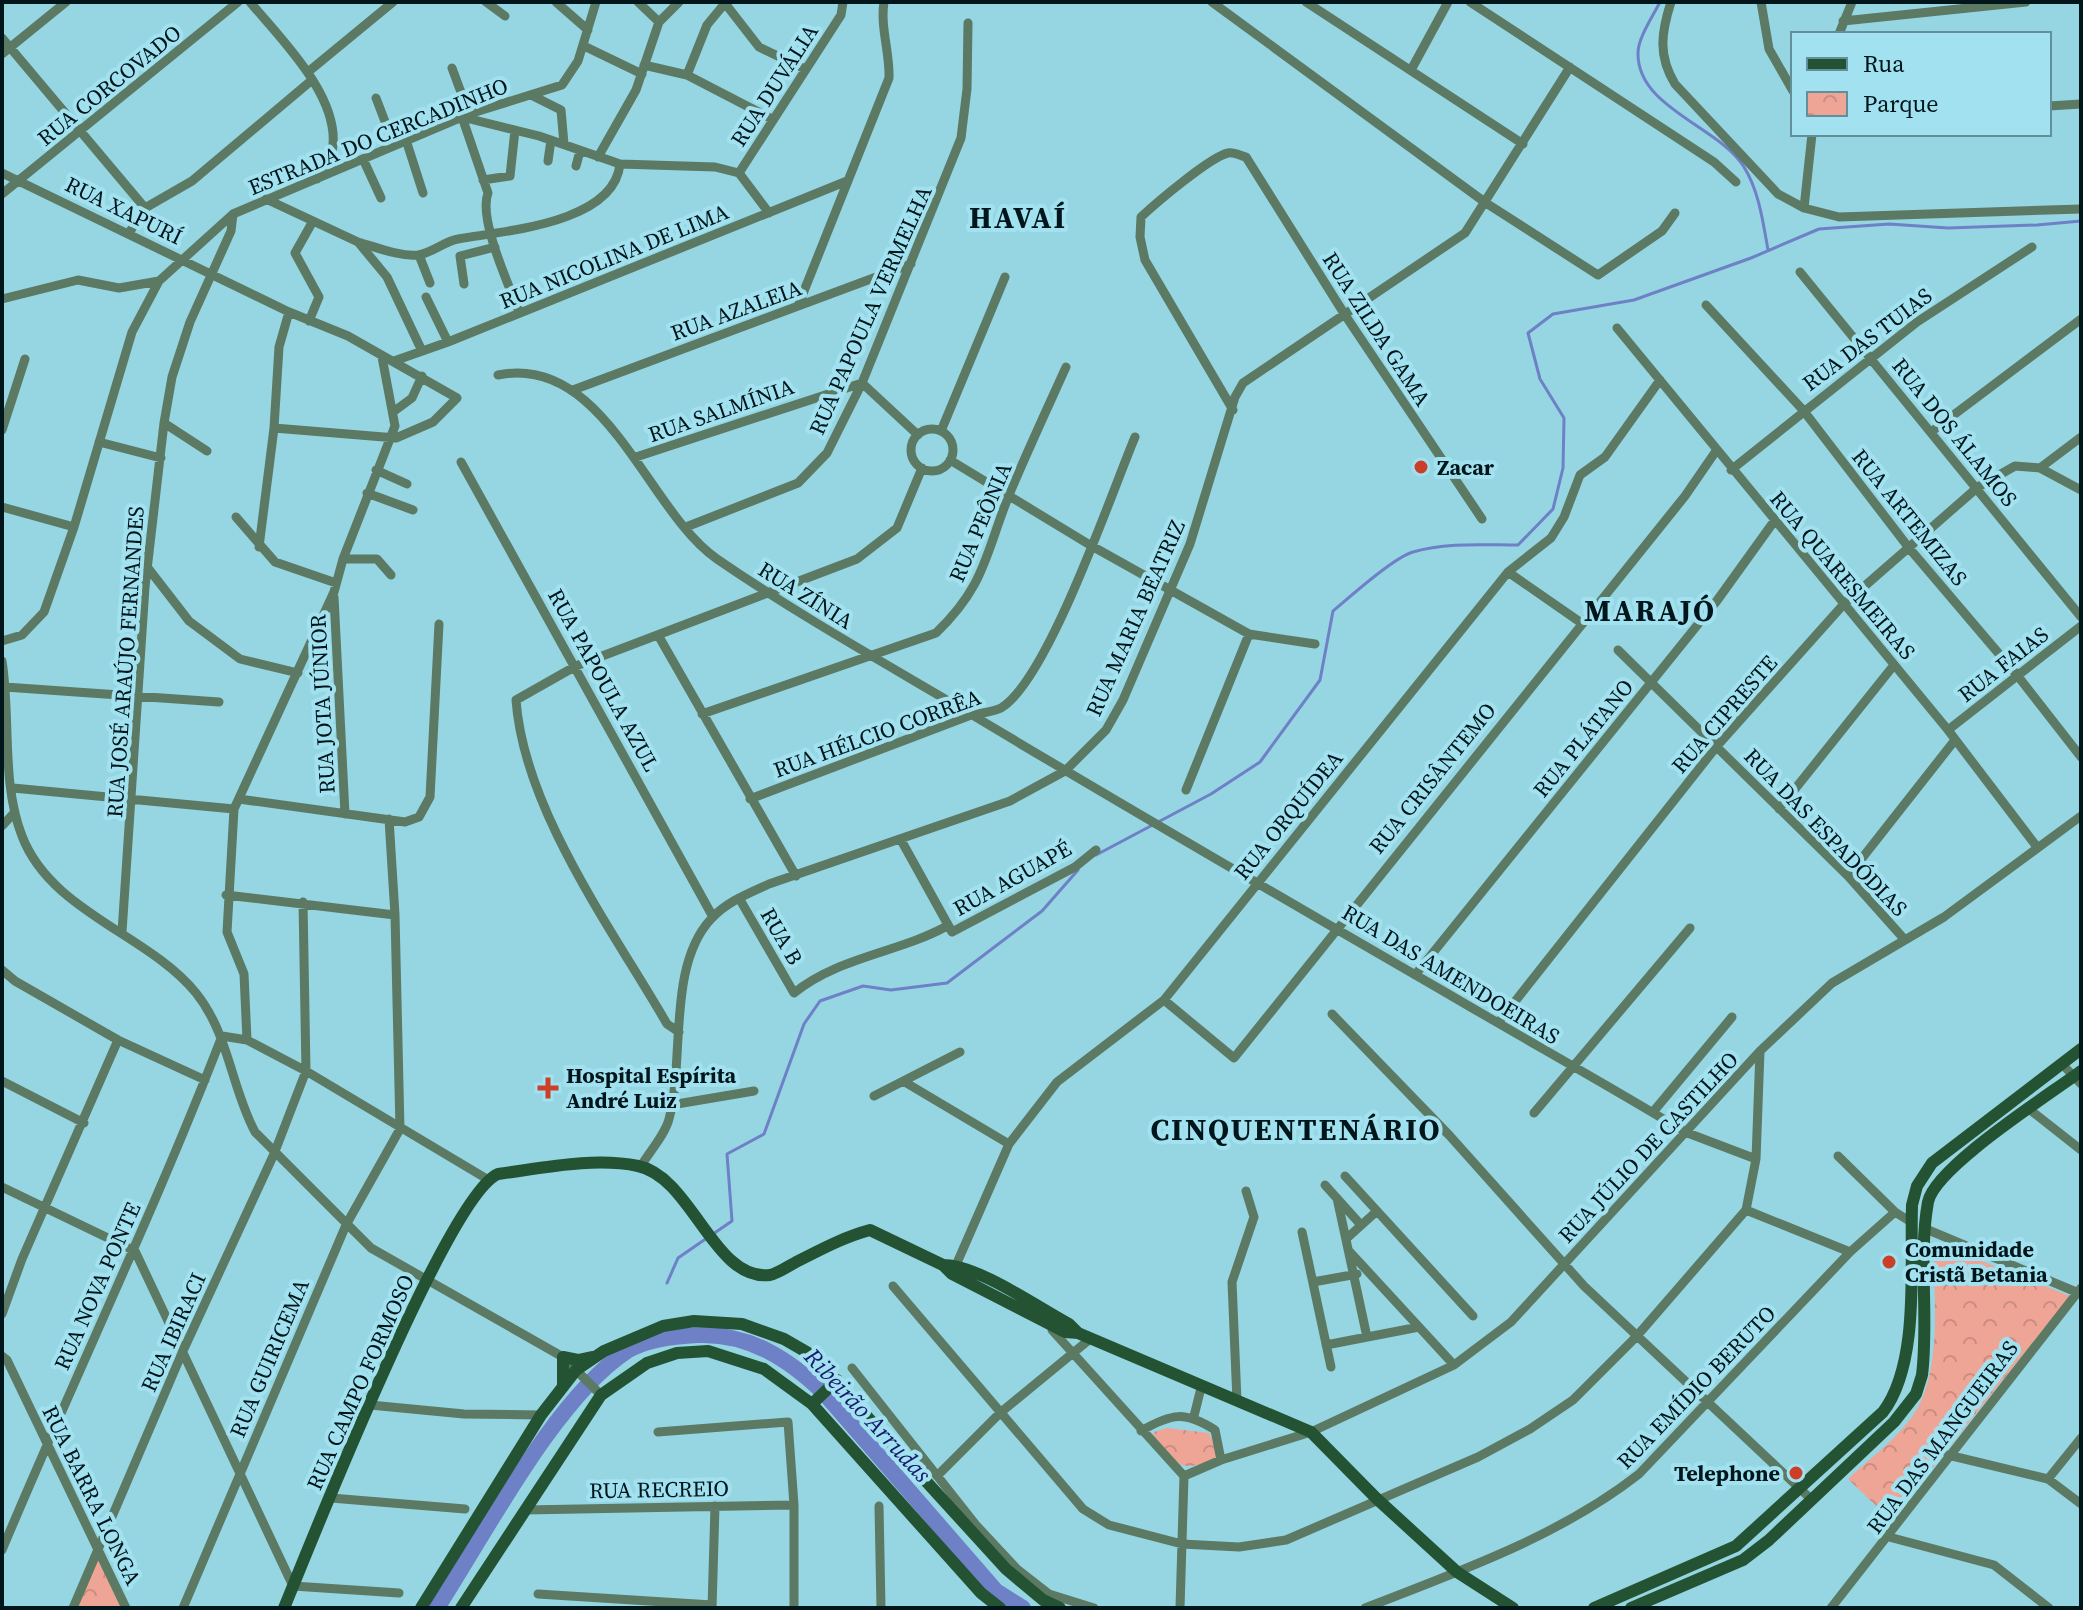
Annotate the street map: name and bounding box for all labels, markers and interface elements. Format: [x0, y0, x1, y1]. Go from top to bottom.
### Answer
street label: RUA CORCOVADO [31, 18, 187, 152]
street label: RUA DUVÁLIA [723, 18, 825, 152]
legend [1791, 32, 2051, 136]
text: Rua [1863, 47, 1905, 80]
street label: ESTRADA DO CERCADINHO [244, 70, 512, 202]
text: Parque [1863, 87, 1939, 120]
street label: RUA XAPURÍ [60, 169, 188, 251]
street label: RUA PAPOULA VERMELHA [801, 180, 939, 439]
street label: RUA NICOLINA DE LIMA [495, 196, 733, 316]
district label: HAVAÍ [969, 197, 1067, 238]
street label: RUA ZILDA GAMA [1316, 246, 1438, 412]
street label: RUA AZALEIA [666, 272, 806, 348]
street label: RUA DAS TUIAS [1796, 280, 1938, 398]
street label: RUA DOS ÁLAMOS [1886, 351, 2024, 513]
street label: RUA SALMÍNIA [644, 371, 798, 449]
street label: RUA ARTEMIZAS [1845, 442, 1975, 592]
place label: Zacar [1437, 452, 1495, 482]
street label: RUA PEÔNIA [941, 457, 1019, 587]
marker: Zacar [1412, 458, 1430, 476]
street label: RUA QUARESMEIRAS [1763, 484, 1923, 666]
street label: RUA JOSÉ ARAÚJO FERNANDES [99, 505, 151, 819]
street label: RUA MARIA BEATRIZ [1078, 515, 1192, 721]
street label: RUA ZÍNIA [753, 554, 859, 636]
street label: RUA PAPOULA AZUL [541, 583, 667, 777]
district label: MARAJÓ [1584, 590, 1716, 631]
street label: RUA JOTA JÚNIOR [302, 613, 342, 794]
street label: RUA FAIAS [1952, 619, 2054, 709]
street label: RUA CIPRESTE [1664, 648, 1784, 780]
street label: RUA PLÁTANO [1526, 673, 1640, 803]
street label: RUA HÉLCIO CORRÊA [769, 681, 985, 784]
street label: RUA CRISÂNTEMO [1362, 696, 1502, 860]
street label: RUA DAS ESPADÓDIAS [1738, 741, 1914, 923]
street label: RUA ORQUÍDEA [1227, 744, 1350, 886]
street label: RUA AGUAPÉ [948, 833, 1076, 923]
street label: RUA DAS AMENDOEIRAS [1337, 897, 1565, 1051]
street label: RUA B [754, 902, 810, 970]
street label: RUA JÚLIO DE CASTILHO [1551, 1045, 1745, 1249]
place label: Hospital Espírita André Luiz [566, 1060, 737, 1115]
marker: Hospital Espírita André Luiz [537, 1077, 559, 1099]
district label: CINQUENTENÁRIO [1150, 1109, 1442, 1150]
street label: RUA NOVA PONTE [47, 1197, 147, 1375]
place label: Comunidade Cristã Betania [1905, 1234, 2048, 1289]
marker: Comunidade Cristã Betania [1880, 1253, 1898, 1271]
street label: RUA IBIRACI [133, 1268, 213, 1396]
street label: RUA CAMPO FORMOSO [299, 1270, 421, 1494]
street label: RUA GUIRICEMA [222, 1274, 316, 1442]
street label: RUA EMÍDIO BERUTO [1610, 1299, 1782, 1475]
street label: RUA DAS MANGUEIRAS [1859, 1334, 2025, 1540]
water label: Ribeirão Arrudas [797, 1340, 939, 1489]
street label: RUA BARRA LONGA [35, 1400, 149, 1590]
place label: Telephone [1674, 1458, 1780, 1488]
marker: Telephone [1787, 1464, 1805, 1482]
street label: RUA RECREIO [589, 1473, 729, 1505]

